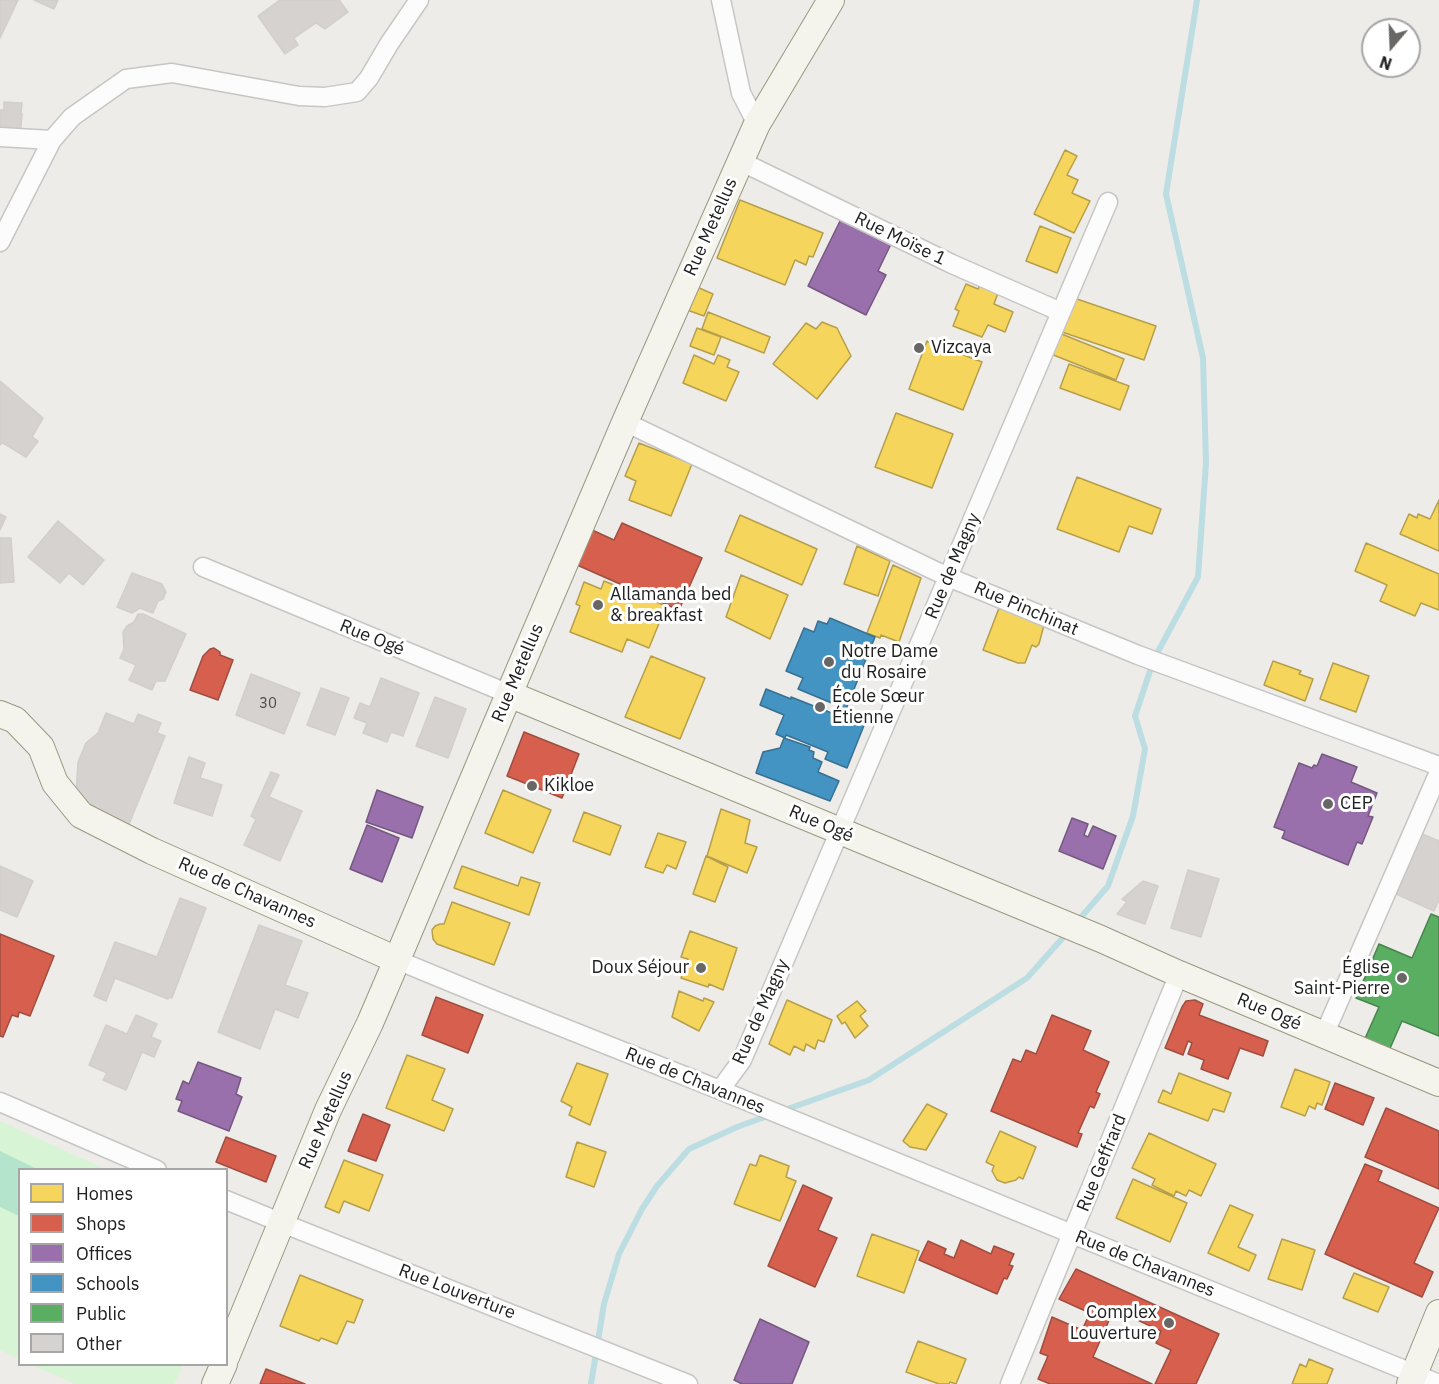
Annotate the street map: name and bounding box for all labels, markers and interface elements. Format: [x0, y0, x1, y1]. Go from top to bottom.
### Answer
north arrow [1361, 18, 1421, 78]
text: N [1377, 52, 1395, 74]
street label: Rue Metellus [680, 175, 742, 279]
street label: Rue Moïse 1 [851, 208, 949, 270]
place label: Vizcaya [931, 337, 992, 359]
marker: Vizcaya [912, 341, 926, 355]
street label: Rue de Magny [921, 510, 985, 622]
street label: Rue Pinchinat [970, 577, 1082, 641]
place label: Allamanda bed & breakfast [610, 584, 731, 626]
marker: Allamanda bed & breakfast [591, 598, 605, 612]
street label: Rue Ogé [336, 615, 408, 661]
street label: Rue Metellus [488, 620, 548, 726]
place label: Notre Dame du Rosaire [841, 641, 938, 684]
marker: Notre Dame du Rosaire [822, 655, 836, 669]
place label: École Sœur Étienne [832, 686, 924, 728]
house number: 30 [259, 695, 277, 713]
marker: École Sœur Étienne [813, 700, 827, 714]
place label: Kikloe [544, 775, 594, 797]
marker: Kikloe [525, 779, 539, 793]
place label: CEP [1340, 793, 1373, 815]
marker: CEP [1321, 797, 1335, 811]
street label: Rue Ogé [786, 801, 856, 847]
street label: Rue de Chavannes [175, 853, 319, 933]
street label: Rue de Magny [728, 956, 794, 1068]
place label: Doux Séjour [591, 957, 689, 979]
place label: Église Saint-Pierre [1294, 957, 1390, 1000]
marker: Doux Séjour [694, 961, 708, 975]
marker: Église Saint-Pierre [1395, 971, 1409, 985]
street label: Rue Ogé [1234, 989, 1304, 1035]
street label: Rue de Chavannes [622, 1043, 768, 1119]
street label: Rue Metellus [295, 1068, 357, 1172]
street label: Rue Geffrard [1073, 1111, 1131, 1215]
legend [18, 1168, 228, 1366]
text: Homes [76, 1182, 133, 1205]
text: Shops [76, 1212, 126, 1235]
street label: Rue de Chavannes [1072, 1226, 1218, 1302]
text: Offices [76, 1242, 132, 1265]
street label: Rue Louverture [396, 1260, 518, 1324]
text: Schools [76, 1272, 140, 1295]
text: Public [76, 1302, 126, 1325]
place label: Complex Louverture [1070, 1302, 1157, 1344]
marker: Complex Louverture [1162, 1316, 1176, 1330]
text: Other [76, 1332, 122, 1355]

